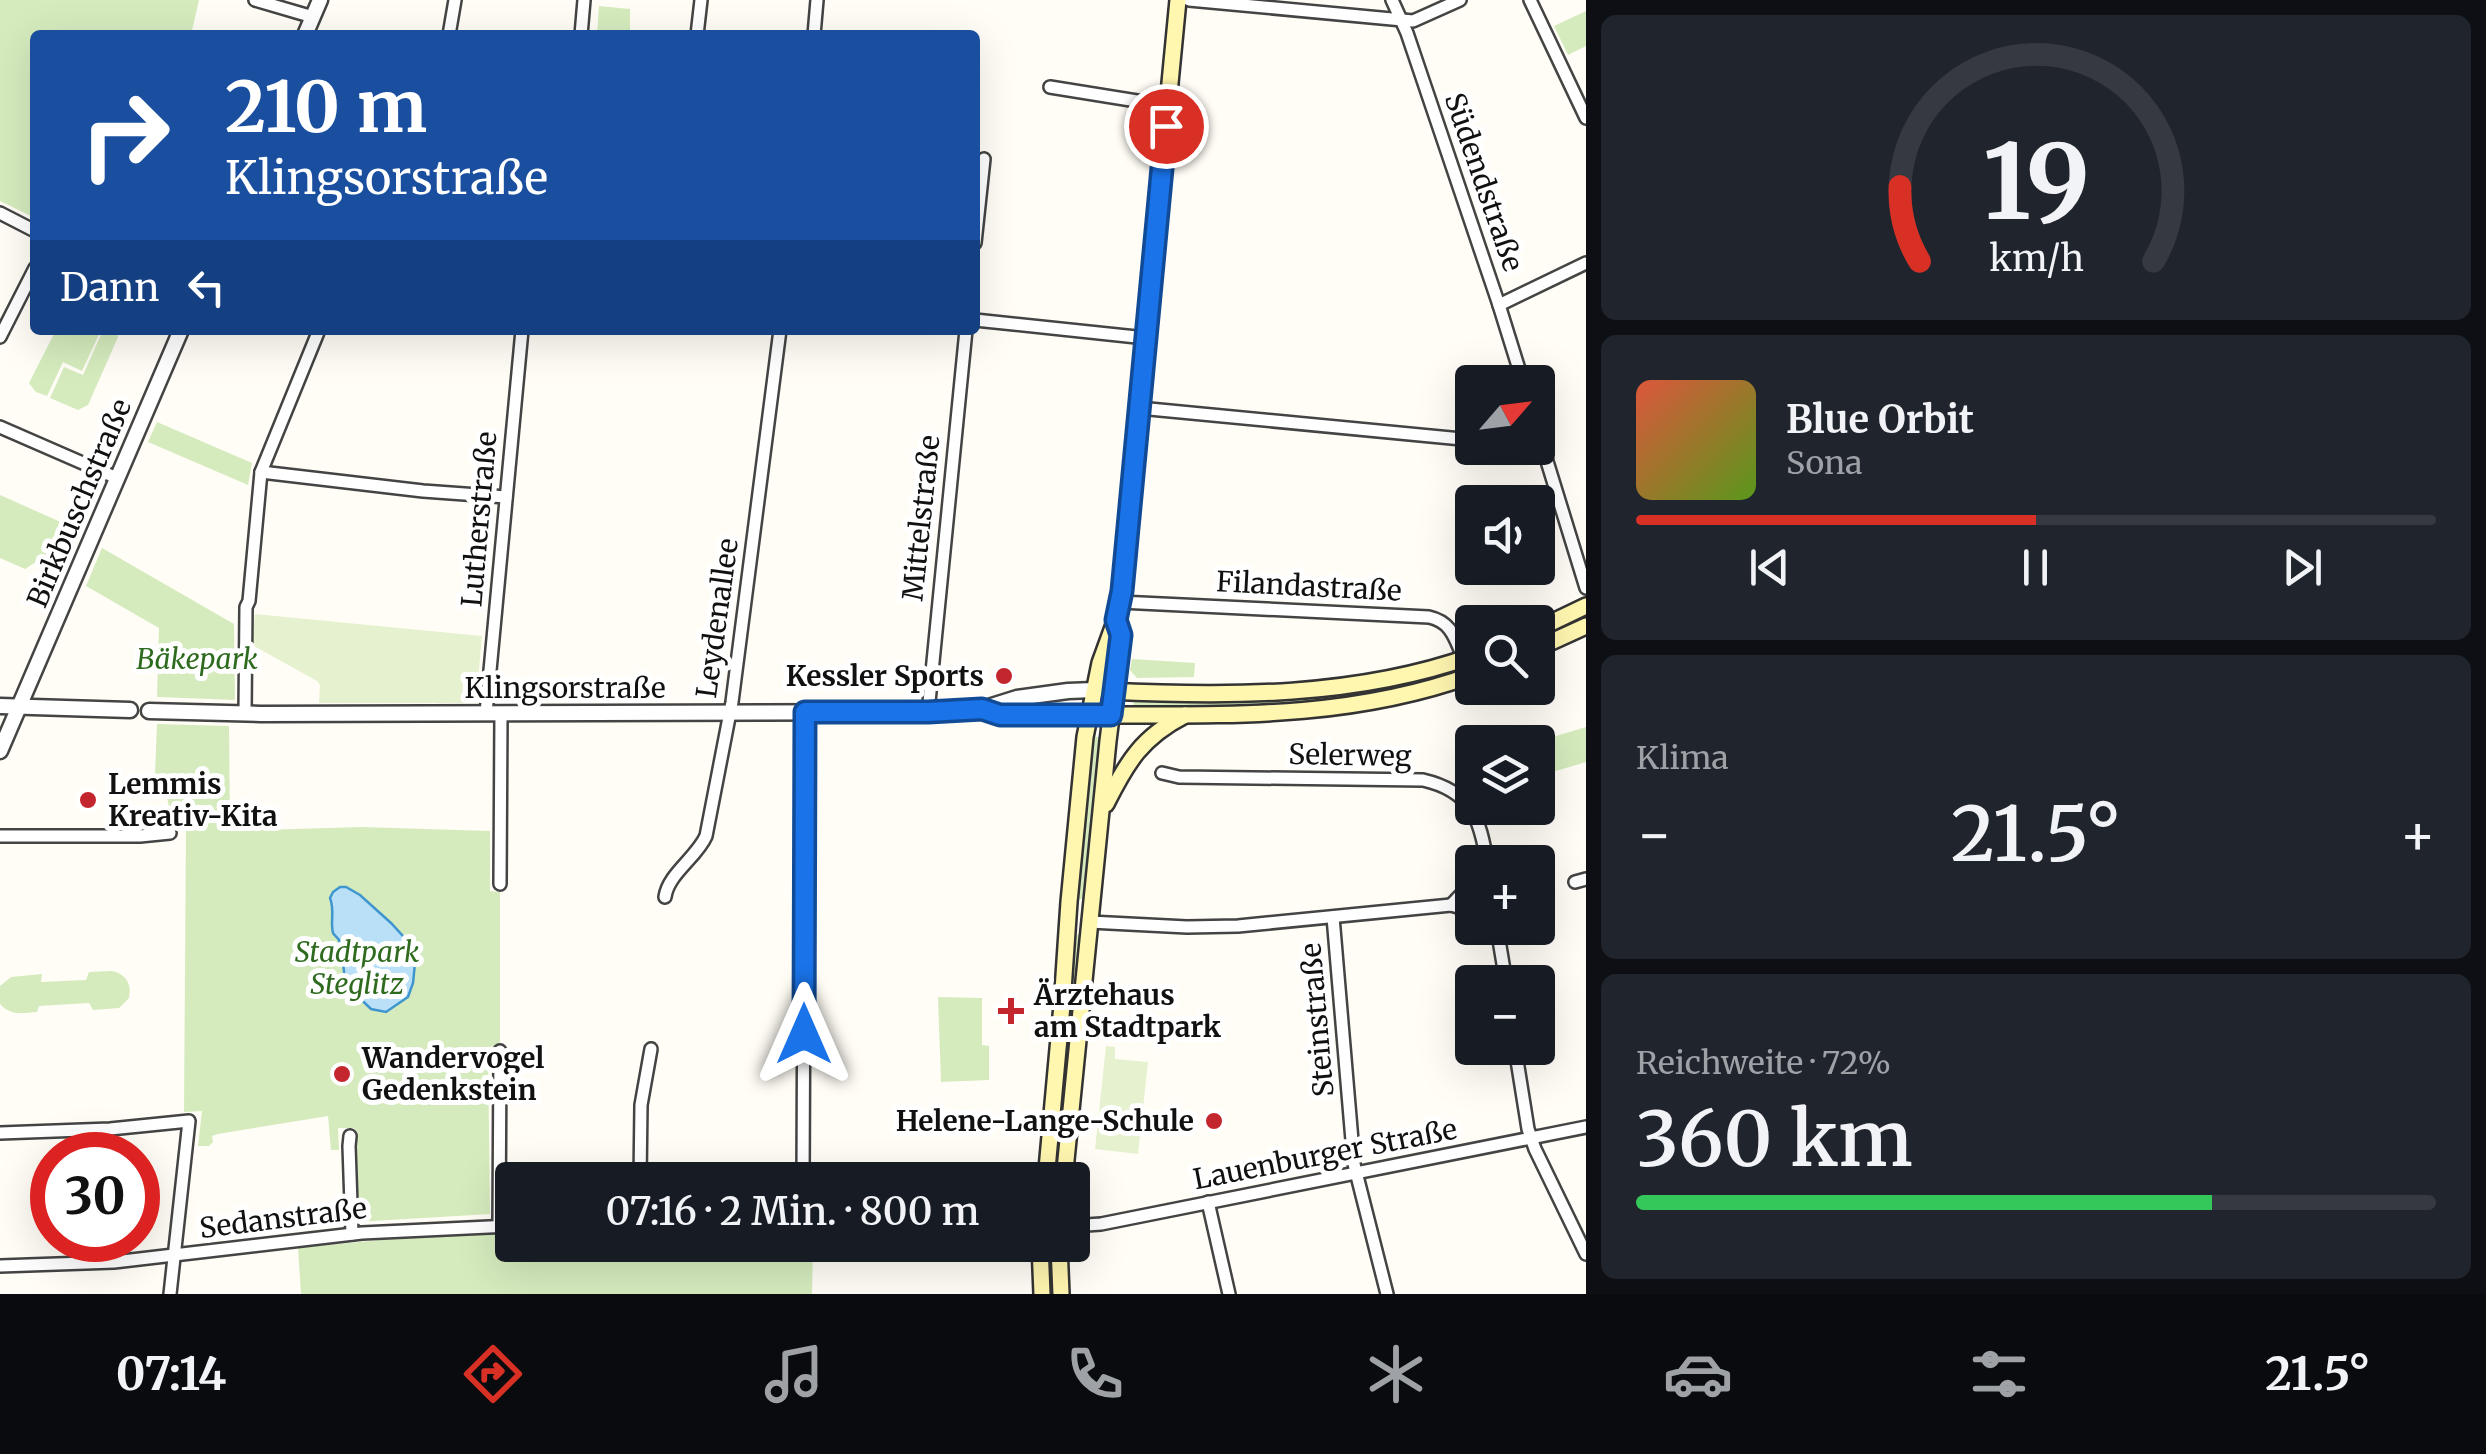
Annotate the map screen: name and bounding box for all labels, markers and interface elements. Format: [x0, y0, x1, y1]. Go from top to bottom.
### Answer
text: 210 m [225, 63, 427, 151]
icon: right [60, 70, 190, 200]
pin [1124, 84, 1209, 169]
street label: Südendstraße [1437, 88, 1531, 276]
icon: arrive [1139, 99, 1194, 154]
text: 19 [1982, 117, 2090, 247]
text: Klingsorstraße [225, 150, 548, 206]
text: km/h [1989, 236, 2083, 281]
icon: left [179, 260, 234, 315]
text: Dann [60, 264, 159, 311]
north arrow [1455, 365, 1555, 465]
map controls [1455, 365, 1555, 1065]
street label: Birkbuschstraße [19, 393, 139, 613]
text: Blue Orbit [1786, 396, 1974, 443]
street label: Lutherstraße [453, 430, 505, 608]
street label: Mittelstraße [894, 433, 948, 603]
text: Sona [1786, 443, 1862, 483]
button: sound [1455, 485, 1555, 585]
street label: Leydenallee [688, 536, 746, 700]
icon: previous [1742, 540, 1797, 595]
icon: pause [2008, 540, 2063, 595]
icon: next [2275, 540, 2330, 595]
street label: Filandastraße [1215, 563, 1403, 609]
button: search [1455, 605, 1555, 705]
park label: Bäkepark [136, 641, 258, 677]
place label: Kessler Sports [786, 658, 984, 694]
marker: Kessler Sports [993, 665, 1015, 687]
street label: Klingsorstraße [465, 670, 666, 706]
button: layers [1455, 725, 1555, 825]
street label: Selerweg [1288, 736, 1412, 774]
text: Klima [1636, 738, 1729, 778]
place label: Lemmis Kreativ-Kita [108, 766, 278, 834]
text: 21.5° [1951, 787, 2121, 881]
marker: Lemmis Kreativ-Kita [77, 789, 99, 811]
text: − [1636, 800, 1673, 869]
text: + [2399, 800, 2436, 869]
button: + [1455, 845, 1555, 945]
park label: Stadtpark Steglitz [295, 934, 419, 1002]
street label: Steinstraße [1292, 942, 1342, 1098]
button: − [1455, 965, 1555, 1065]
place label: Ärztehaus am Stadtpark [1033, 977, 1222, 1045]
position arrow [752, 982, 856, 1086]
marker: Ärztehaus am Stadtpark [998, 998, 1024, 1024]
place label: Wandervogel Gedenkstein [361, 1040, 544, 1108]
text: Reichweite · 72% [1636, 1043, 1891, 1083]
marker: Wandervogel Gedenkstein [331, 1063, 353, 1085]
text: 360 km [1636, 1092, 1913, 1186]
place label: Helene-Lange-Schule [896, 1103, 1194, 1139]
marker: Helene-Lange-Schule [1203, 1110, 1225, 1132]
street label: Lauenburger Straße [1190, 1111, 1460, 1197]
speed limit sign: 30 [30, 1132, 160, 1262]
text: 07:16 · 2 Min. · 800 m [606, 1188, 979, 1235]
street label: Sedanstraße [197, 1190, 369, 1246]
icon: directions [458, 1339, 528, 1409]
icon: music [759, 1339, 829, 1409]
icon: phone [1060, 1339, 1130, 1409]
icon: climate [1361, 1339, 1431, 1409]
icon: car [1663, 1339, 1733, 1409]
icon: filters [1964, 1339, 2034, 1409]
text: 07:14 [116, 1346, 226, 1402]
text: 21.5° [2265, 1346, 2370, 1402]

